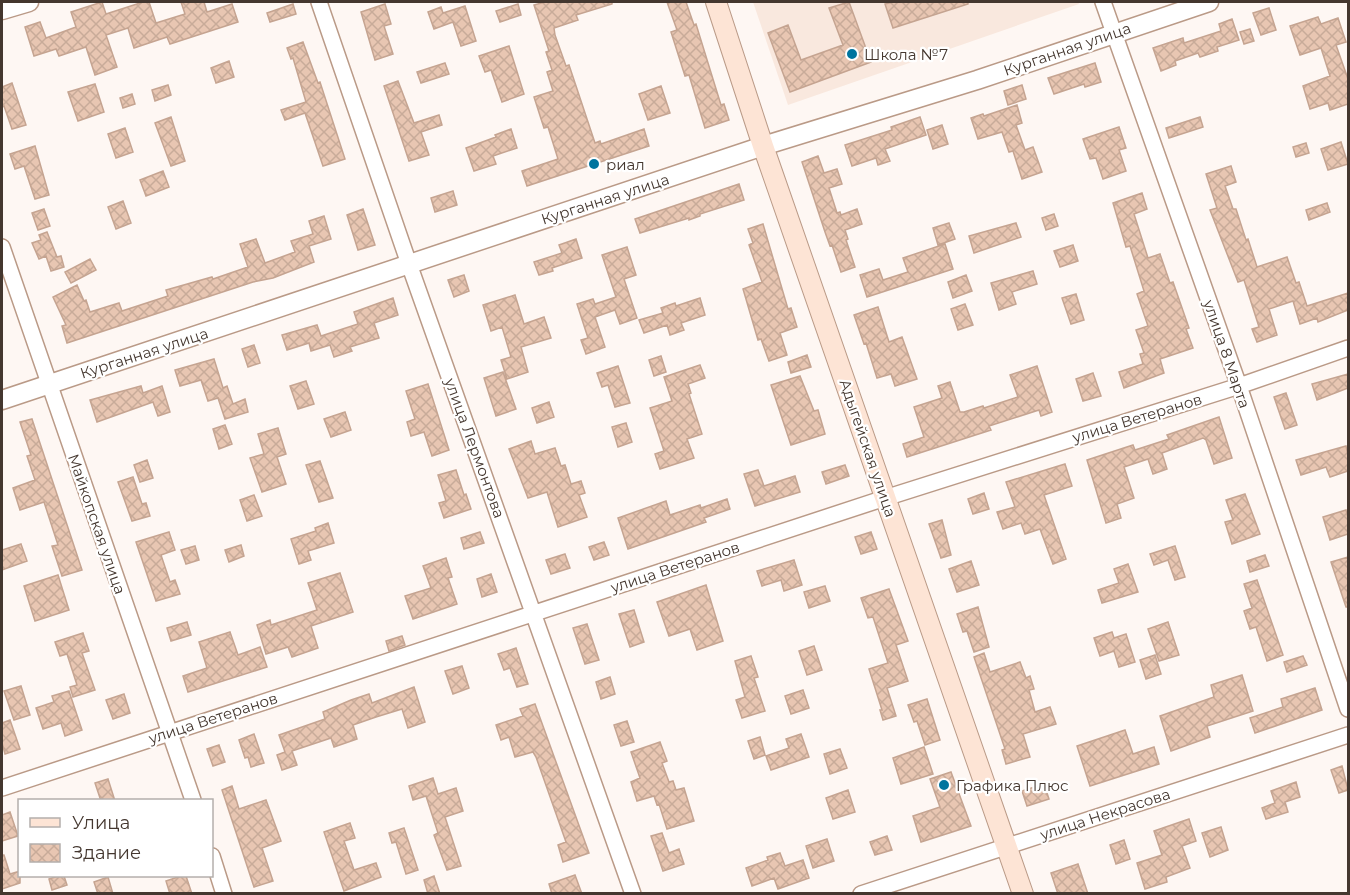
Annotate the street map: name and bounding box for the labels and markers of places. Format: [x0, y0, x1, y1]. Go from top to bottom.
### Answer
place label: Школа №7 [864, 45, 948, 64]
marker: Школа №7 [845, 47, 859, 61]
place label: риал [606, 155, 645, 174]
marker: риал [587, 157, 601, 171]
place label: Графика Плюс [956, 776, 1068, 795]
marker: Графика Плюс [937, 778, 951, 792]

